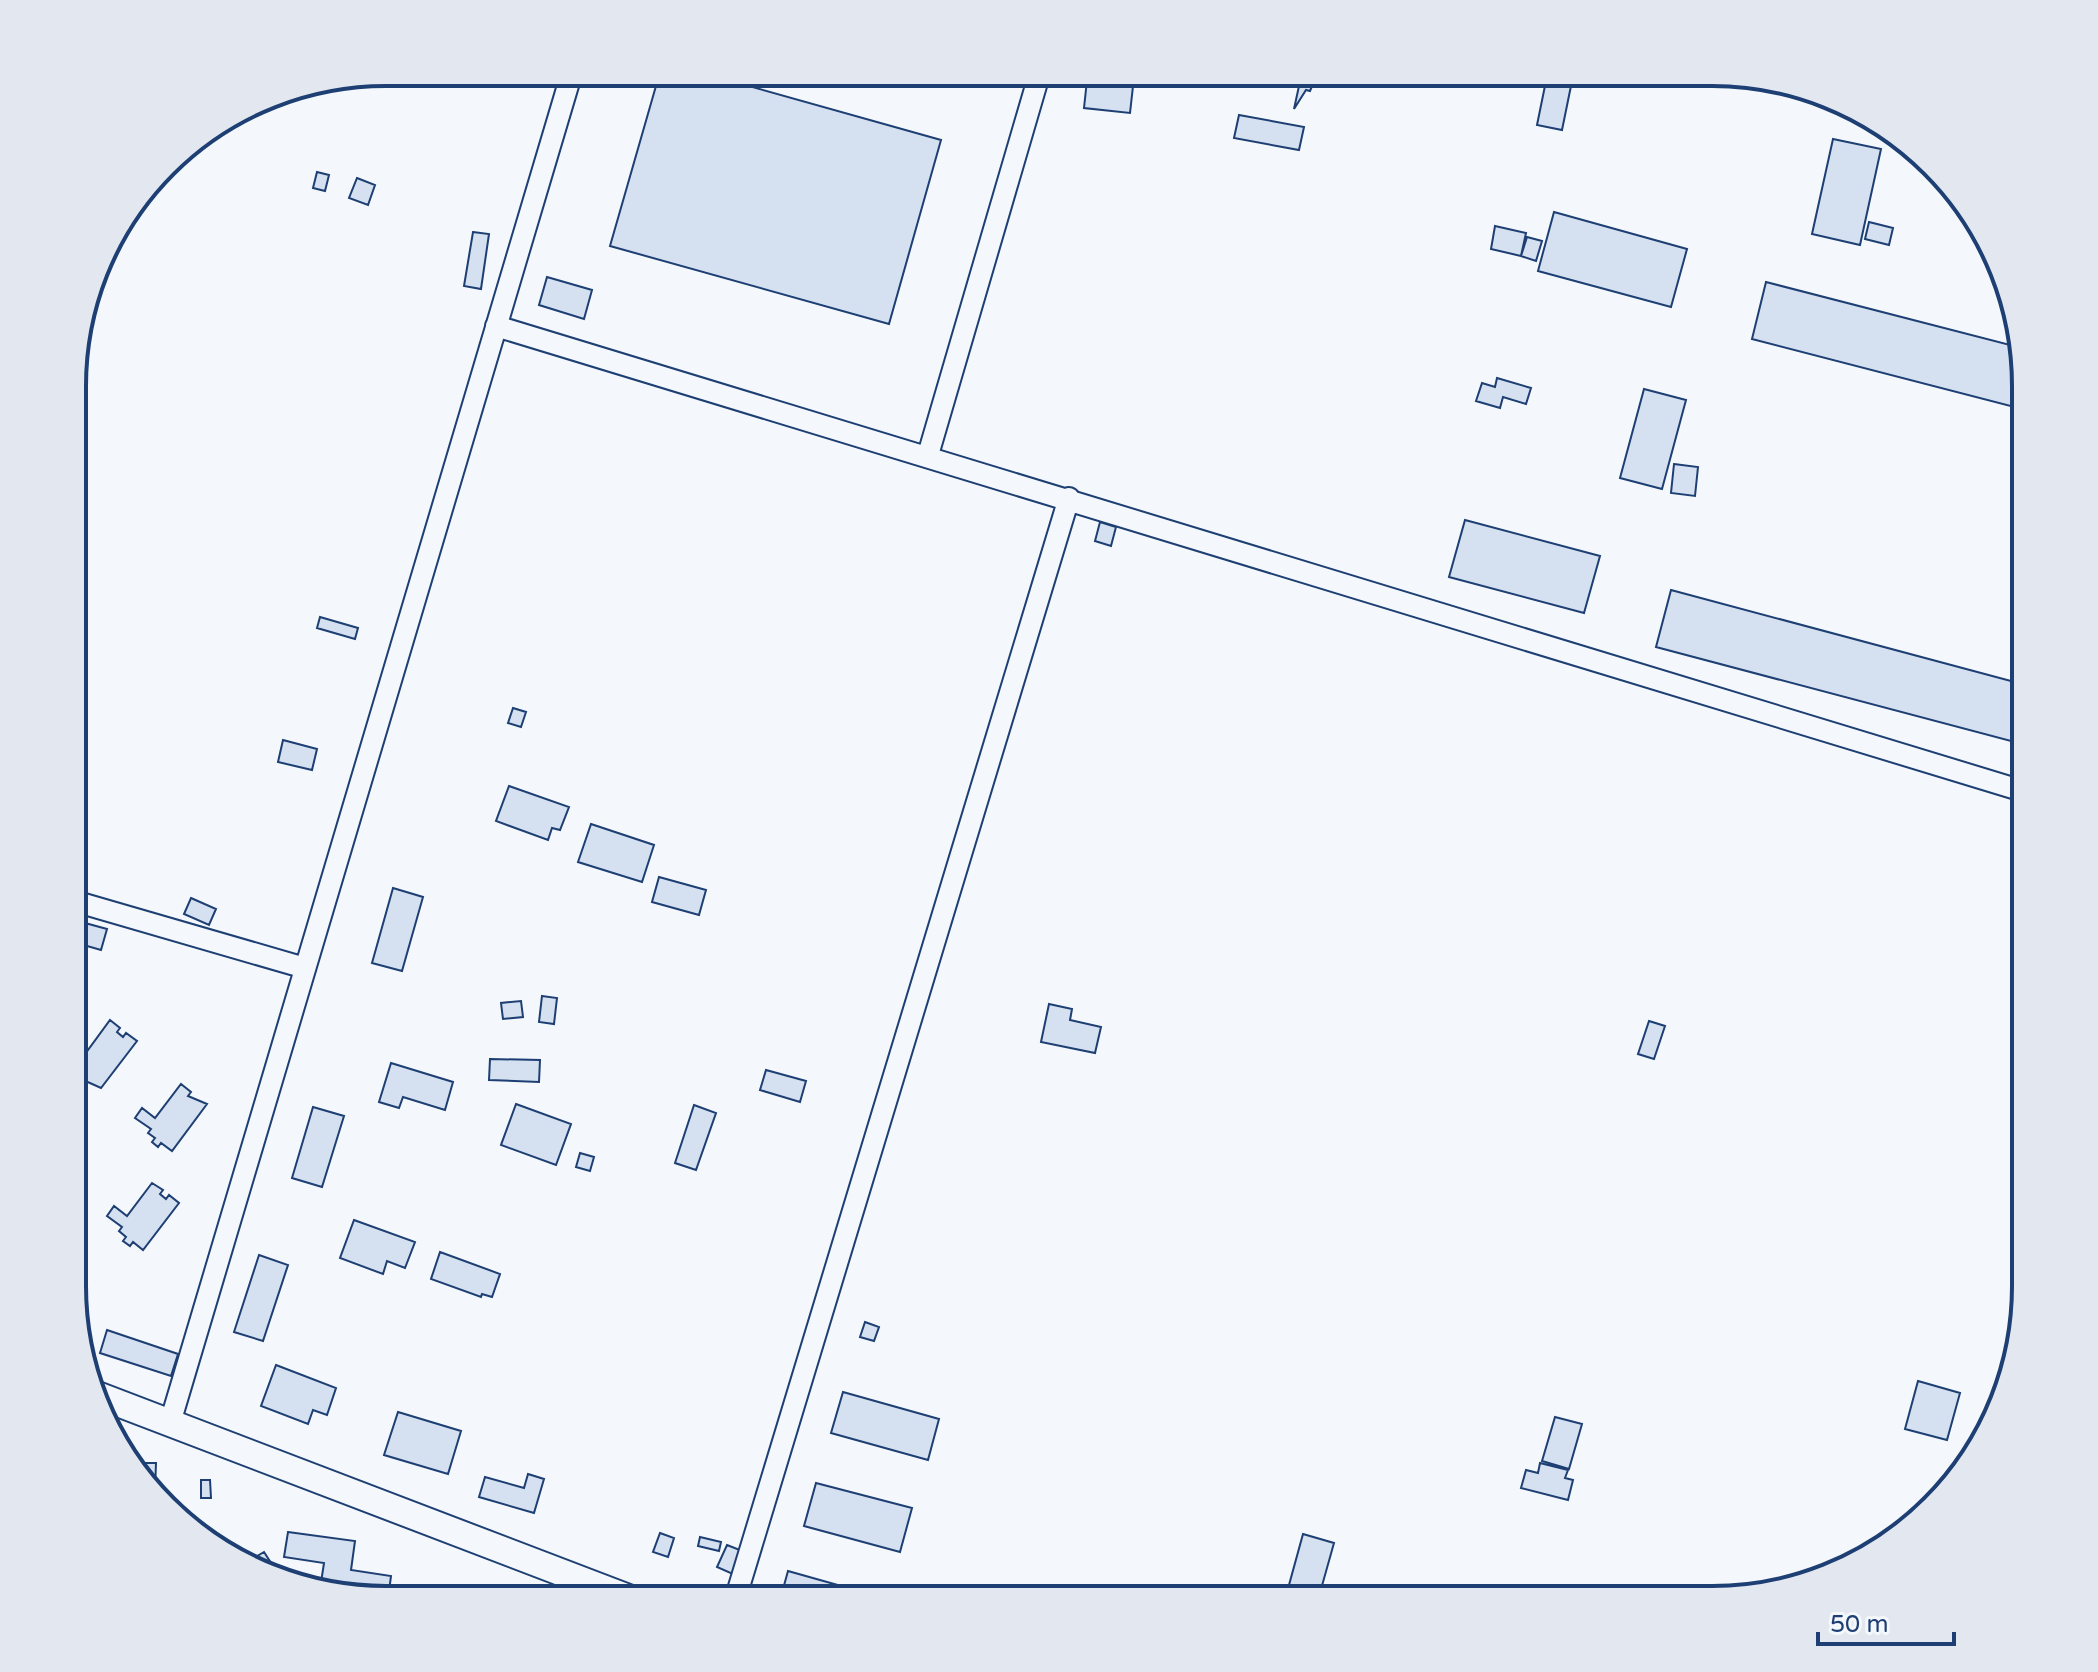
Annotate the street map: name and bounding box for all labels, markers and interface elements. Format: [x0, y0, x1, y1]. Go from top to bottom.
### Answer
scale bar [1818, 1596, 1954, 1646]
text: 50 m [1830, 1610, 1888, 1639]

